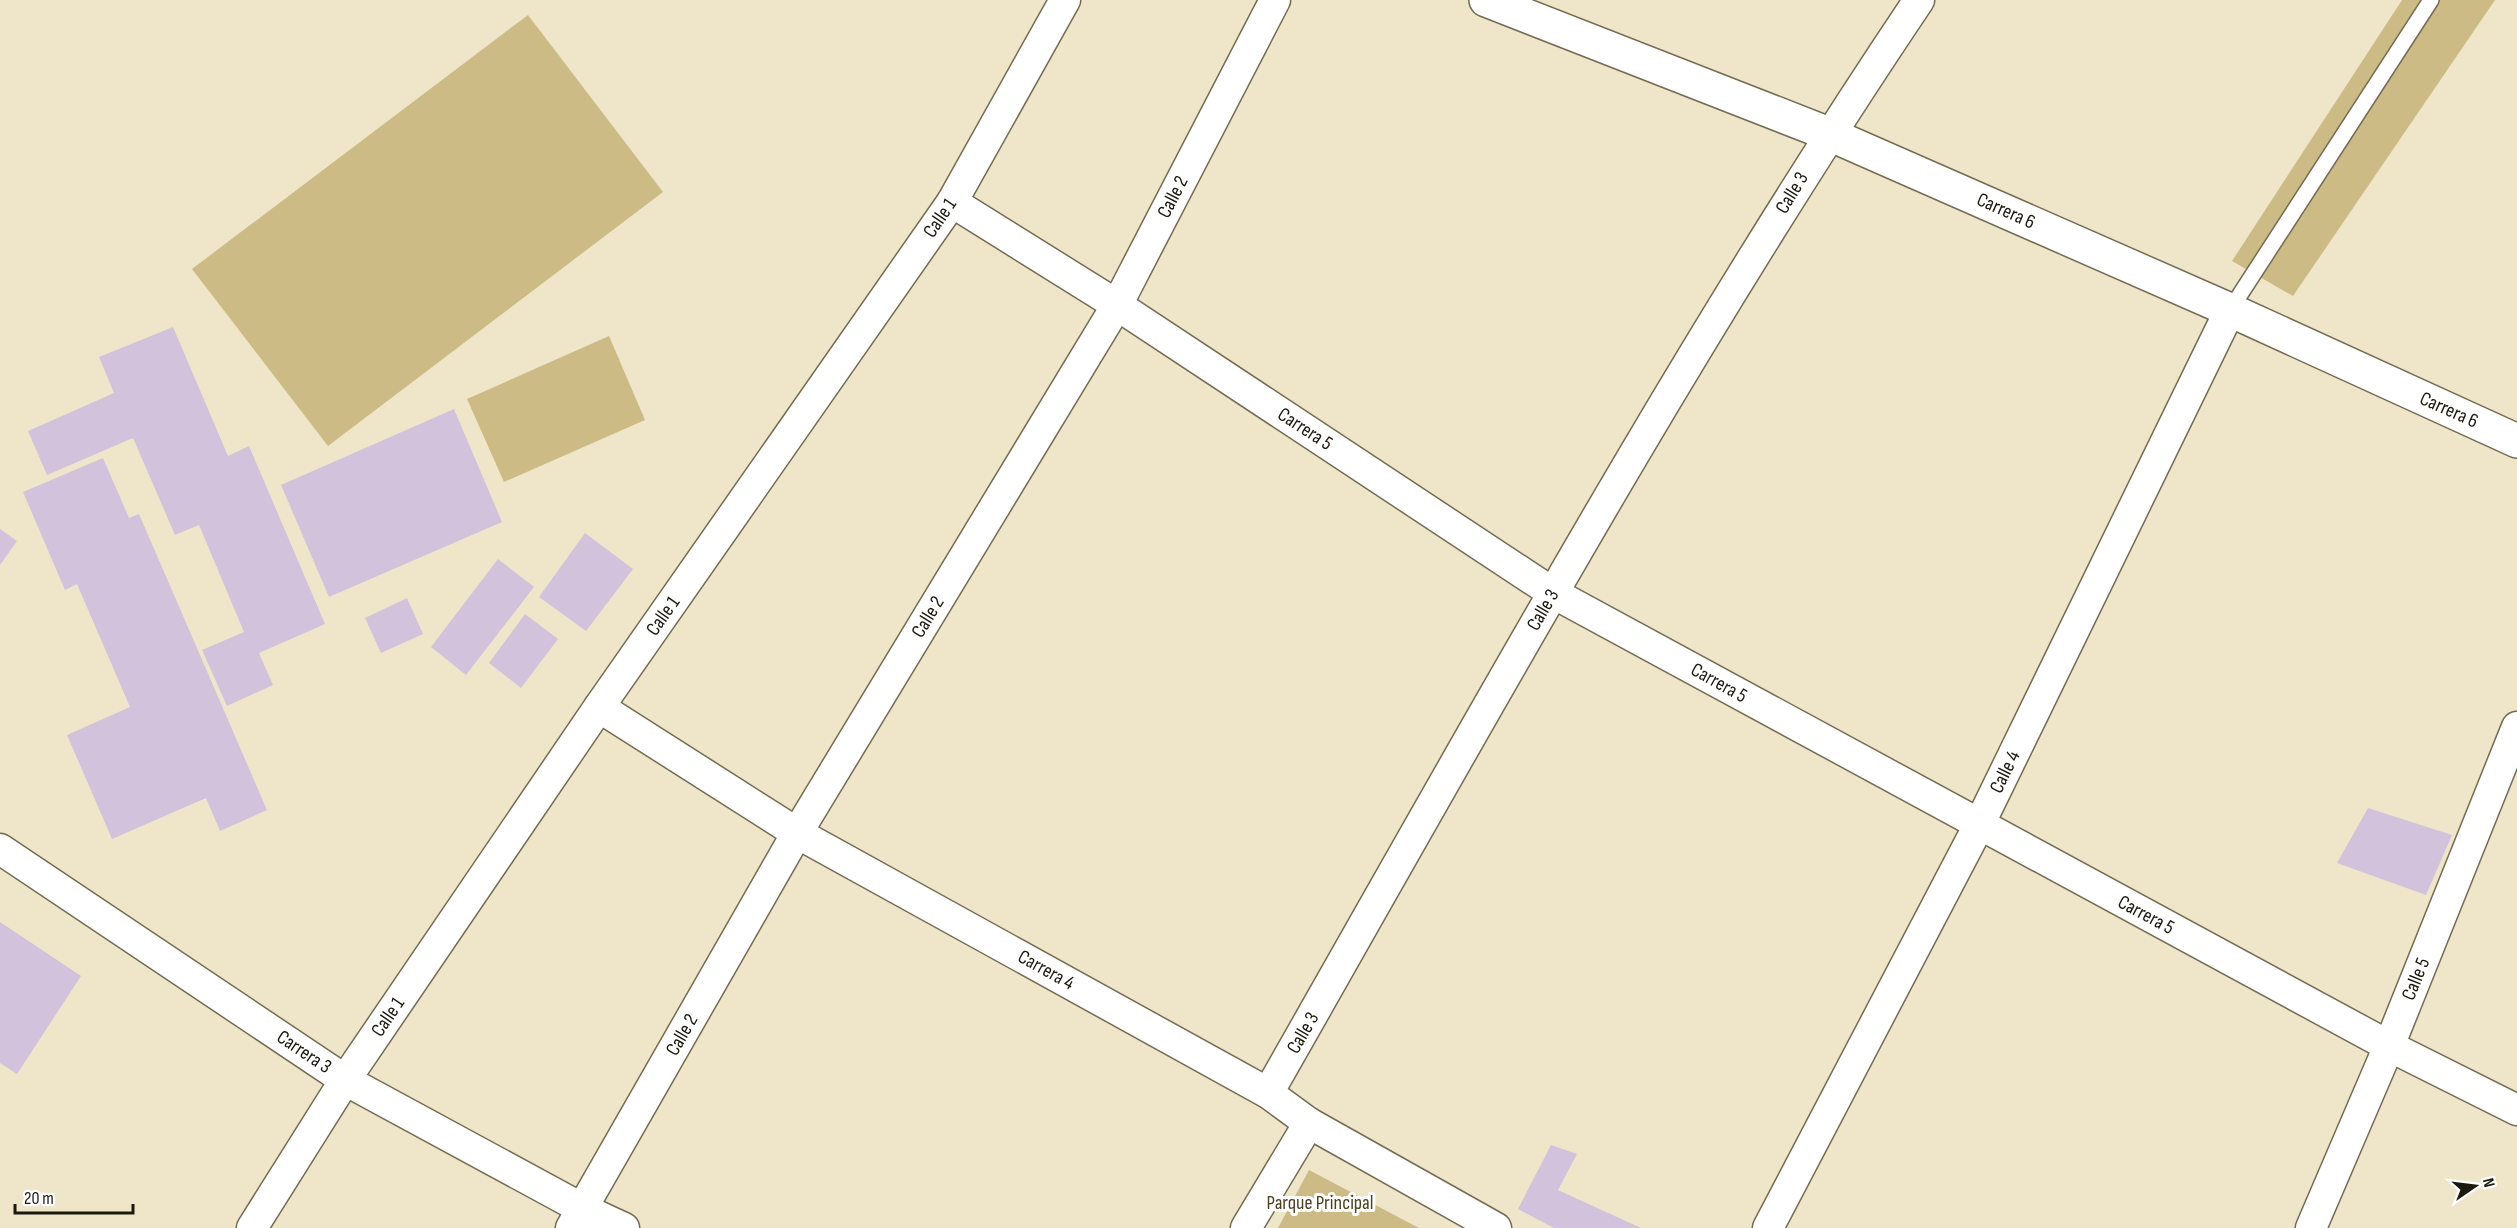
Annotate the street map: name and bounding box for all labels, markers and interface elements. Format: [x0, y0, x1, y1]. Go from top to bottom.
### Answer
street label: Calle 3 [1770, 168, 1814, 218]
street label: Calle 2 [1152, 172, 1194, 222]
street label: Carrera 6 [1973, 188, 2039, 234]
street label: Calle 1 [918, 194, 962, 242]
street label: Carrera 6 [2416, 387, 2482, 433]
street label: Carrera 5 [1273, 402, 1337, 456]
street label: Calle 3 [1522, 585, 1564, 635]
street label: Calle 1 [641, 592, 685, 640]
street label: Calle 2 [906, 592, 950, 642]
street label: Carrera 5 [1687, 658, 1751, 708]
street label: Calle 4 [1985, 747, 2025, 797]
street label: Carrera 5 [2114, 890, 2178, 940]
street label: Carrera 4 [1014, 945, 1078, 995]
street label: Calle 5 [2397, 954, 2435, 1004]
street label: Calle 1 [366, 993, 410, 1041]
street label: Calle 3 [1282, 1008, 1324, 1058]
street label: Calle 2 [661, 1010, 703, 1060]
street label: Carrera 3 [272, 1025, 336, 1079]
north arrow [2445, 1156, 2505, 1216]
text: N [2478, 1176, 2498, 1189]
scale bar [15, 1177, 134, 1215]
text: 20 m [24, 1188, 54, 1209]
park label: Parque Principal [1266, 1191, 1374, 1215]

